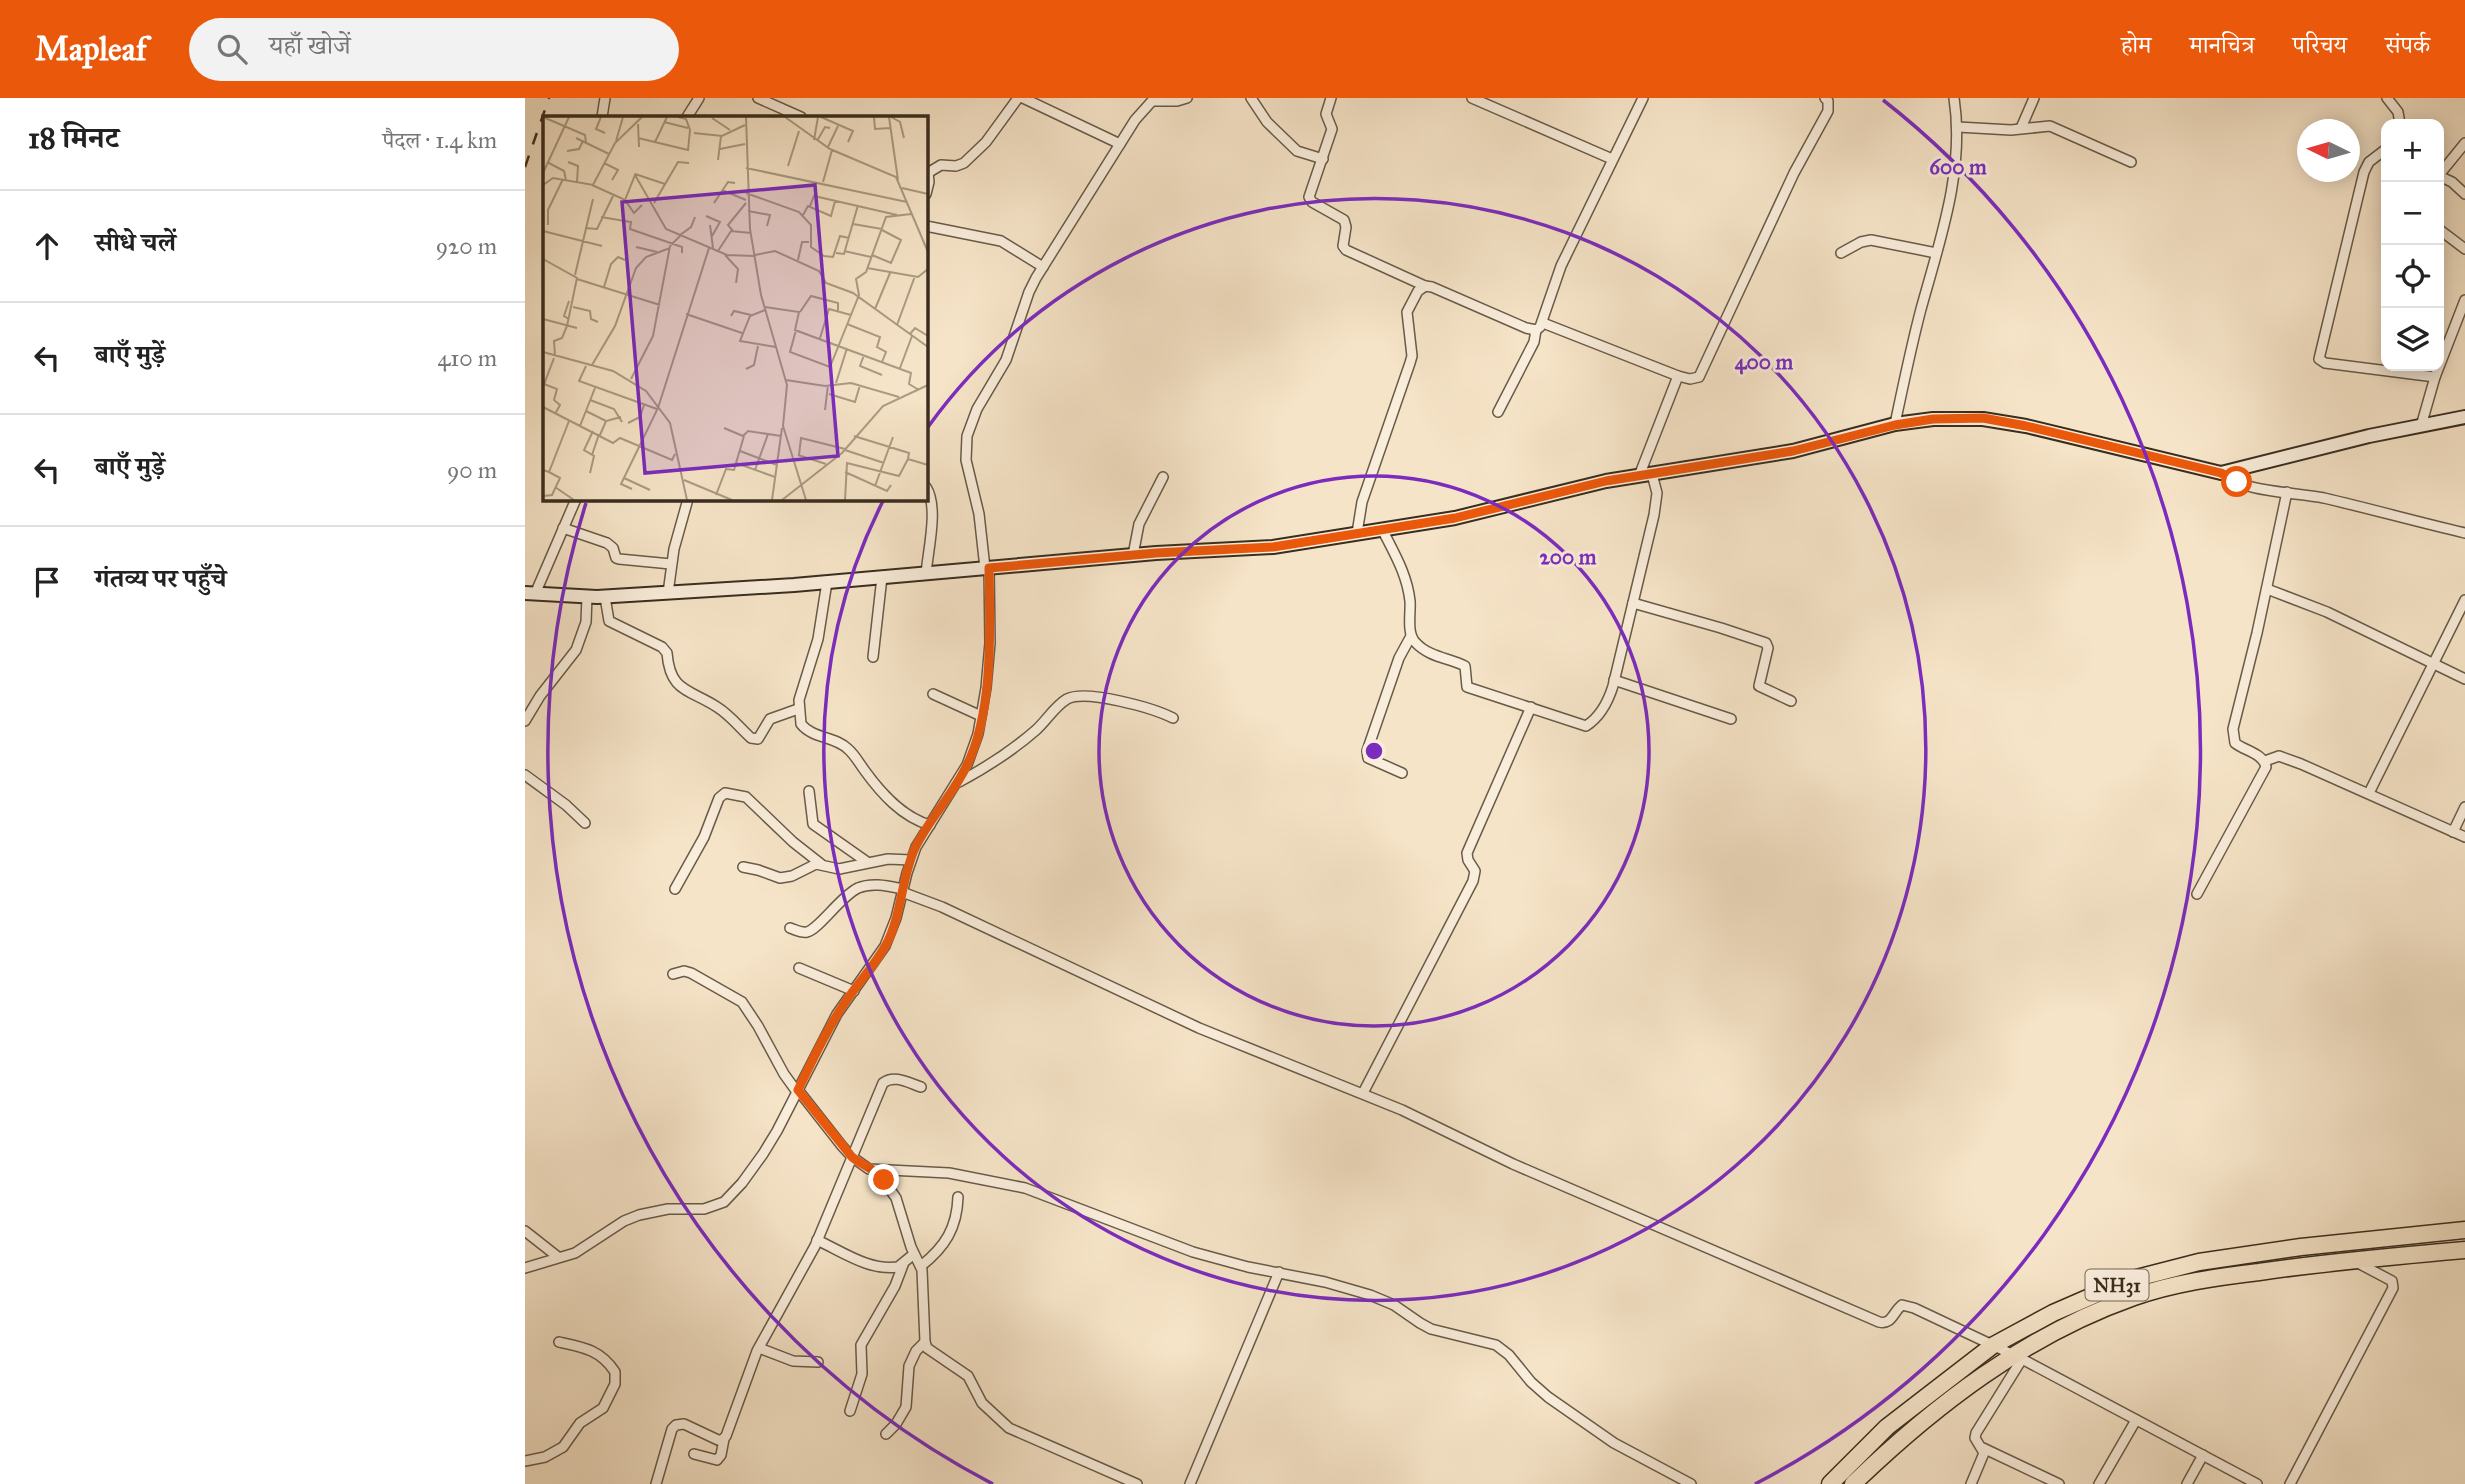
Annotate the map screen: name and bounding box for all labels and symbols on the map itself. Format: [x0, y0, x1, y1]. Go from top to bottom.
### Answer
inset map [543, 116, 927, 500]
north arrow [2297, 119, 2360, 182]
text: 600 m [1929, 154, 1987, 180]
text: 400 m [1735, 349, 1794, 375]
route start [2221, 466, 2252, 497]
text: 200 m [1540, 544, 1597, 570]
centre of rings [1362, 739, 1386, 763]
route end [868, 1164, 899, 1195]
road number: NH31 [2085, 1270, 2149, 1301]

